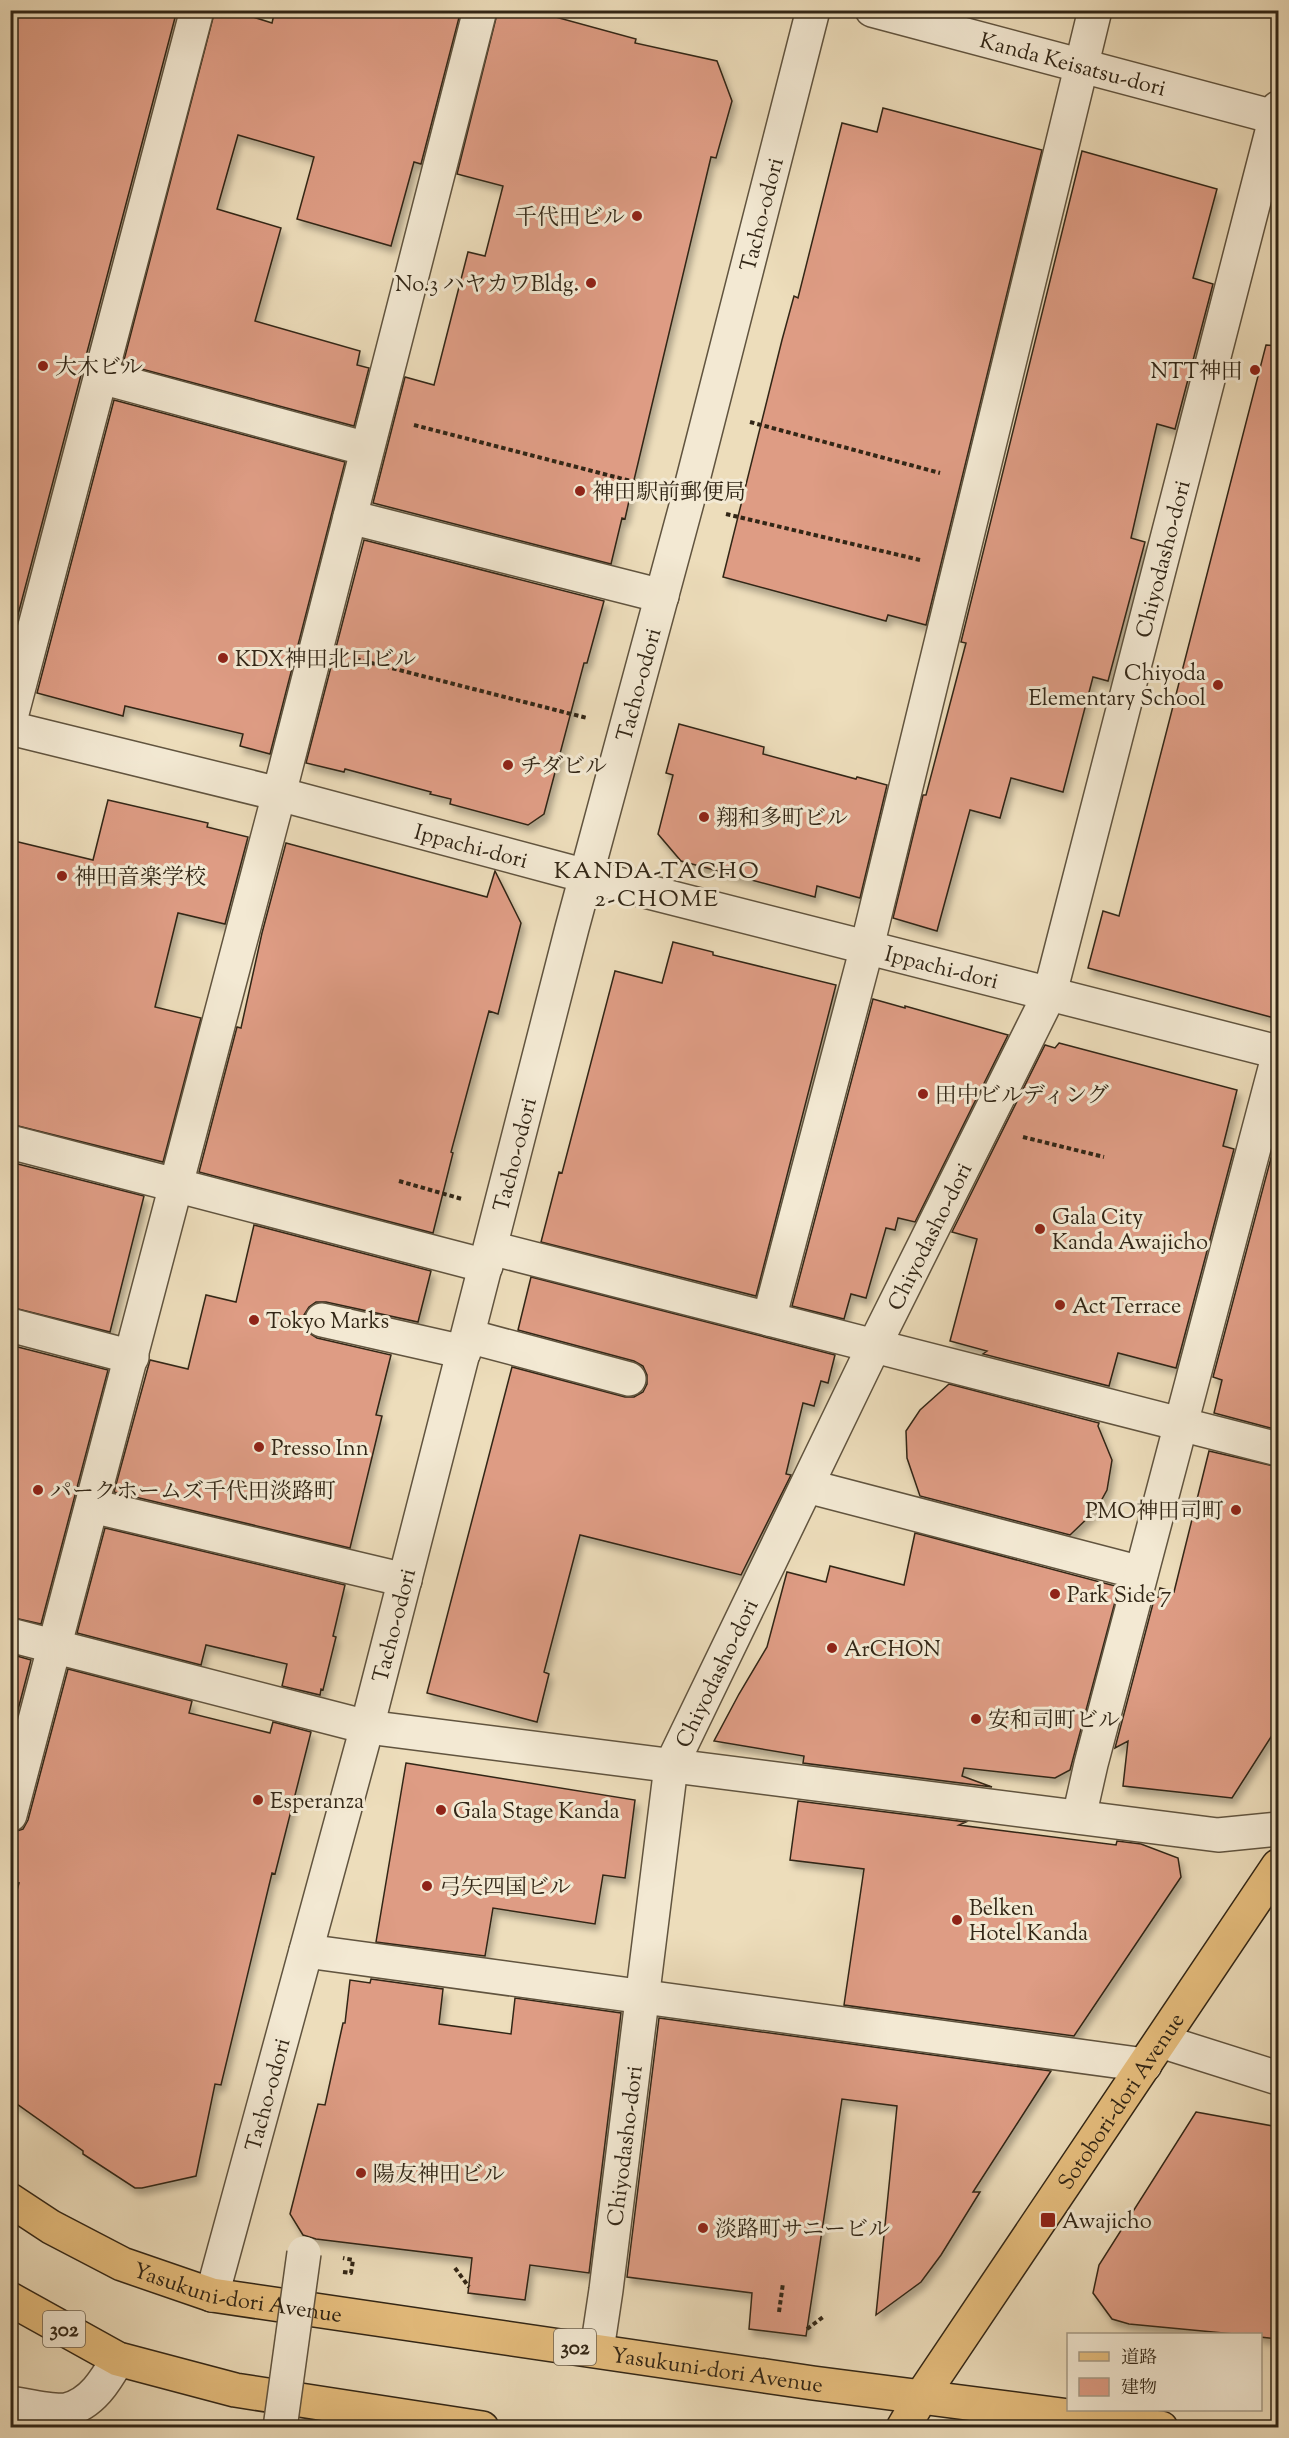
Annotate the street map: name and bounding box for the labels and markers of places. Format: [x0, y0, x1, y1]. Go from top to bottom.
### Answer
place label: 千代田ビル [515, 203, 625, 235]
marker: 千代田ビル [630, 209, 644, 223]
place label: No.3 ハヤカワBldg. [395, 270, 579, 302]
marker: No.3 ハヤカワBldg. [584, 276, 598, 290]
place label: 大木ビル [55, 353, 143, 385]
place label: NTT神田 [1151, 357, 1243, 389]
marker: 大木ビル [36, 359, 50, 373]
marker: NTT神田 [1248, 363, 1262, 377]
place label: 神田駅前郵便局 [592, 478, 746, 510]
marker: 神田駅前郵便局 [573, 484, 587, 498]
place label: KDX神田北口ビル [235, 645, 416, 677]
marker: KDX神田北口ビル [216, 651, 230, 665]
place label: Chiyoda Elementary School [1029, 659, 1206, 716]
marker: Chiyoda Elementary School [1211, 678, 1225, 692]
place label: チダビル [520, 752, 607, 784]
marker: チダビル [501, 758, 515, 772]
place label: 翔和多町ビル [716, 804, 848, 836]
marker: 翔和多町ビル [697, 810, 711, 824]
place label: 神田音楽学校 [74, 863, 206, 895]
marker: 神田音楽学校 [55, 869, 69, 883]
place label: 田中ビルディング [935, 1081, 1109, 1113]
marker: 田中ビルディング [916, 1087, 930, 1101]
place label: Gala City Kanda Awajicho [1052, 1203, 1208, 1260]
marker: Gala City Kanda Awajicho [1033, 1222, 1047, 1236]
place label: Act Terrace [1072, 1292, 1181, 1324]
marker: Act Terrace [1053, 1298, 1067, 1312]
place label: Tokyo Marks [266, 1307, 389, 1339]
marker: Tokyo Marks [247, 1313, 261, 1327]
place label: Presso Inn [271, 1434, 369, 1466]
marker: Presso Inn [252, 1440, 266, 1454]
place label: パークホームズ千代田淡路町 [50, 1477, 336, 1509]
marker: パークホームズ千代田淡路町 [31, 1483, 45, 1497]
place label: PMO神田司町 [1085, 1497, 1224, 1529]
marker: PMO神田司町 [1229, 1503, 1243, 1517]
place label: Park Side 7 [1067, 1581, 1171, 1613]
marker: Park Side 7 [1048, 1587, 1062, 1601]
place label: ArCHON [844, 1635, 941, 1667]
marker: ArCHON [825, 1641, 839, 1655]
place label: 安和司町ビル [988, 1706, 1120, 1738]
marker: 安和司町ビル [969, 1712, 983, 1726]
place label: Esperanza [270, 1787, 364, 1819]
marker: Esperanza [251, 1793, 265, 1807]
place label: Gala Stage Kanda [453, 1797, 620, 1829]
marker: Gala Stage Kanda [434, 1803, 448, 1817]
place label: 弓矢四国ビル [439, 1873, 571, 1905]
marker: 弓矢四国ビル [420, 1879, 434, 1893]
place label: Belken Hotel Kanda [969, 1894, 1088, 1951]
marker: Belken Hotel Kanda [950, 1913, 964, 1927]
place label: 陽友神田ビル [373, 2160, 505, 2192]
marker: 陽友神田ビル [354, 2166, 368, 2180]
place label: Awajicho [1062, 2207, 1152, 2239]
marker: Awajicho [1039, 2211, 1057, 2229]
place label: 淡路町サニービル [715, 2215, 890, 2247]
marker: 淡路町サニービル [696, 2221, 710, 2235]

